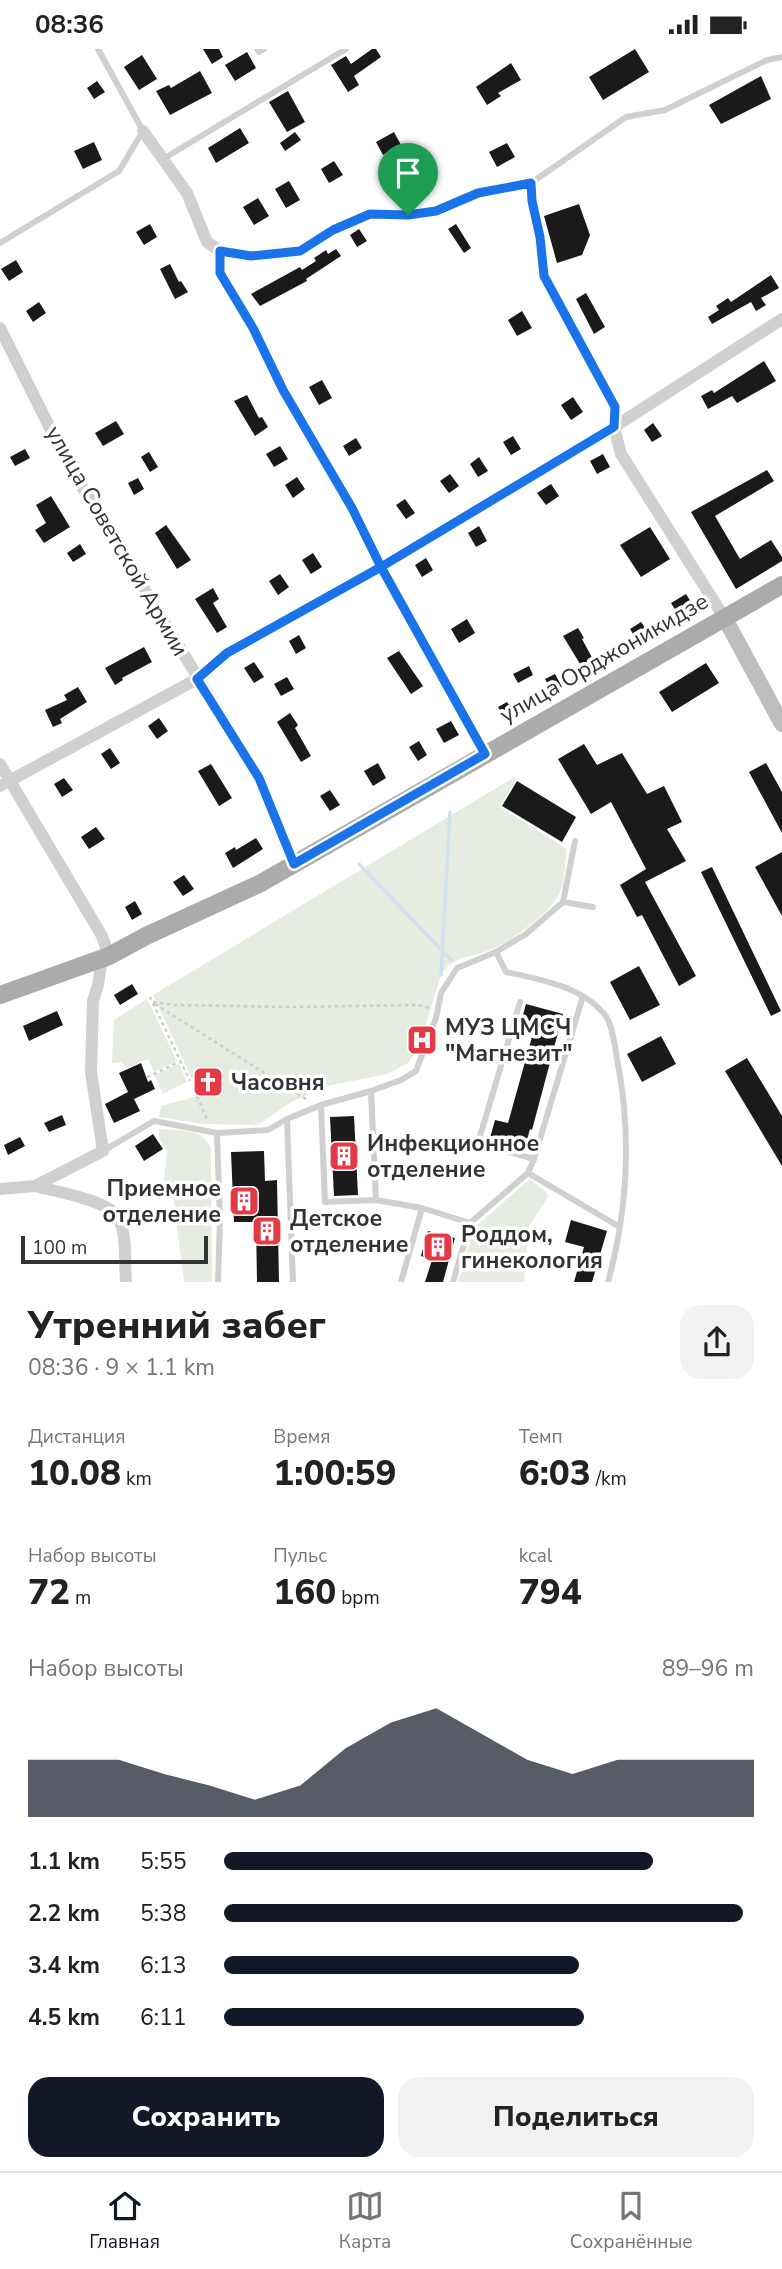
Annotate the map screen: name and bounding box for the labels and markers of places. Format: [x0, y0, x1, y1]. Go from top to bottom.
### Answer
pin [378, 143, 438, 215]
place label: МУЗ ЦМСЧ "Магнезит" [445, 1012, 572, 1069]
hospital icon: МУЗ ЦМСЧ "Магнезит" [405, 1023, 439, 1057]
church icon: Часовня [191, 1065, 225, 1099]
place label: Часовня [231, 1067, 325, 1098]
place label: Инфекционное отделение [367, 1128, 539, 1185]
building icon: Инфекционное отделение [327, 1139, 361, 1173]
place label: Приемное отделение [103, 1173, 221, 1230]
building icon: Приемное отделение [227, 1184, 261, 1218]
place label: Детское отделение [290, 1203, 408, 1260]
building icon: Детское отделение [250, 1214, 284, 1248]
place label: Роддом, гинекология [461, 1219, 603, 1276]
building icon: Роддом, гинекология [421, 1230, 455, 1264]

